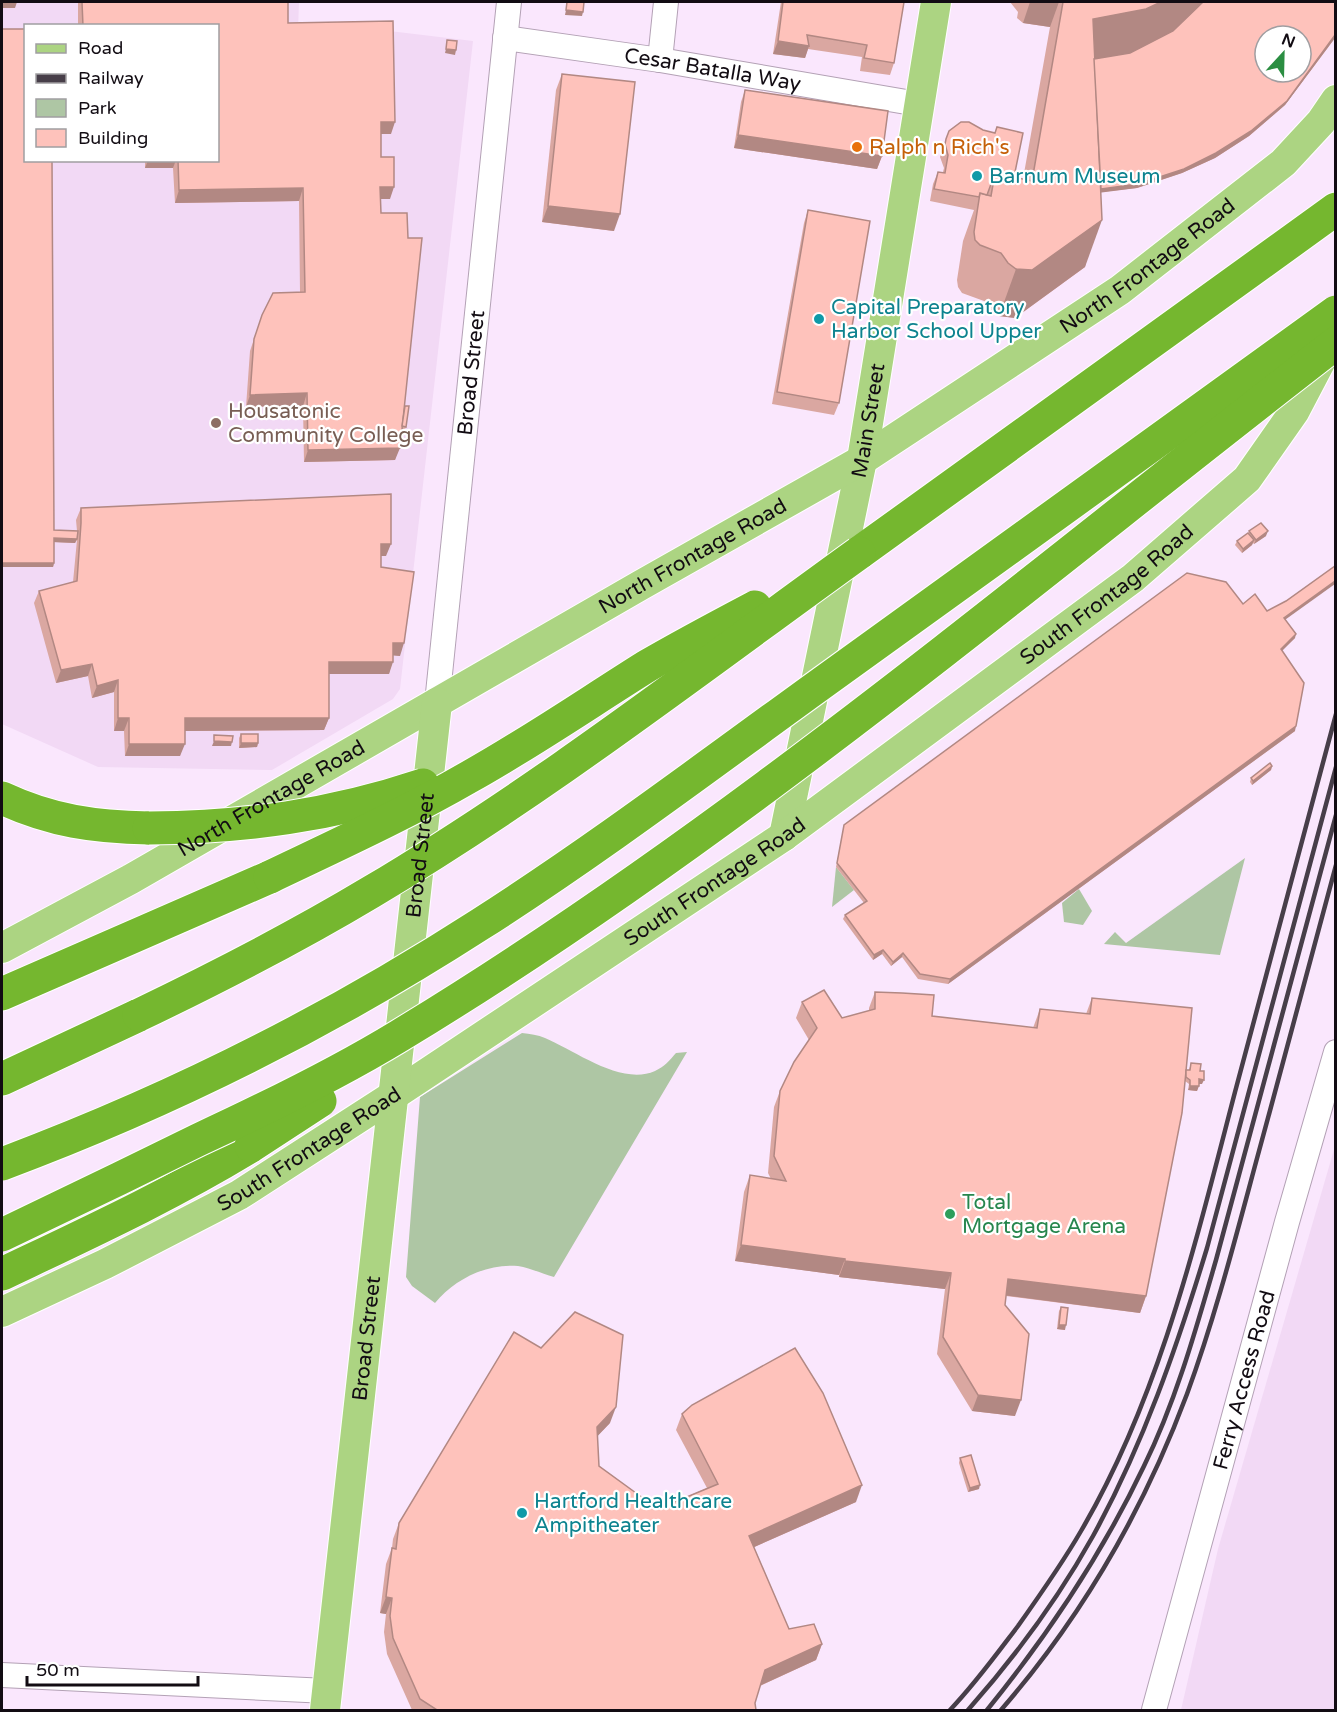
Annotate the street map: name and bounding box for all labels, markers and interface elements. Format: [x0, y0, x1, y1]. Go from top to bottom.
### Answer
legend [24, 24, 219, 162]
north arrow [1253, 24, 1313, 84]
text: N [1279, 29, 1298, 53]
text: Road [78, 37, 123, 59]
street label: Cesar Batalla Way [623, 43, 803, 97]
text: Railway [78, 67, 144, 89]
text: Park [78, 97, 117, 119]
text: Building [78, 127, 148, 149]
place label: Ralph n Rich's [869, 135, 1010, 160]
marker: Ralph n Rich's [850, 140, 864, 154]
place label: Barnum Museum [989, 164, 1160, 189]
marker: Barnum Museum [970, 169, 984, 183]
street label: North Frontage Road [1055, 193, 1240, 339]
place label: Capital Preparatory Harbor School Upper [831, 295, 1041, 344]
street label: Broad Street [453, 309, 490, 437]
marker: Capital Preparatory Harbor School Upper [812, 312, 826, 326]
street label: Main Street [847, 362, 890, 480]
place label: Housatonic Community College [228, 399, 424, 448]
marker: Housatonic Community College [209, 416, 223, 430]
street label: North Frontage Road [594, 493, 791, 620]
street label: South Frontage Road [1015, 519, 1199, 670]
street label: North Frontage Road [173, 735, 370, 863]
street label: Broad Street [401, 792, 440, 919]
street label: South Frontage Road [619, 812, 811, 952]
street label: South Frontage Road [213, 1082, 406, 1217]
place label: Total Mortgage Arena [962, 1190, 1126, 1239]
marker: Total Mortgage Arena [943, 1207, 957, 1221]
street label: Broad Street [347, 1275, 386, 1402]
street label: Ferry Access Road [1208, 1288, 1281, 1473]
place label: Hartford Healthcare Ampitheater [534, 1489, 732, 1538]
marker: Hartford Healthcare Ampitheater [515, 1506, 529, 1520]
scale bar [27, 1649, 198, 1687]
text: 50 m [36, 1659, 80, 1681]

